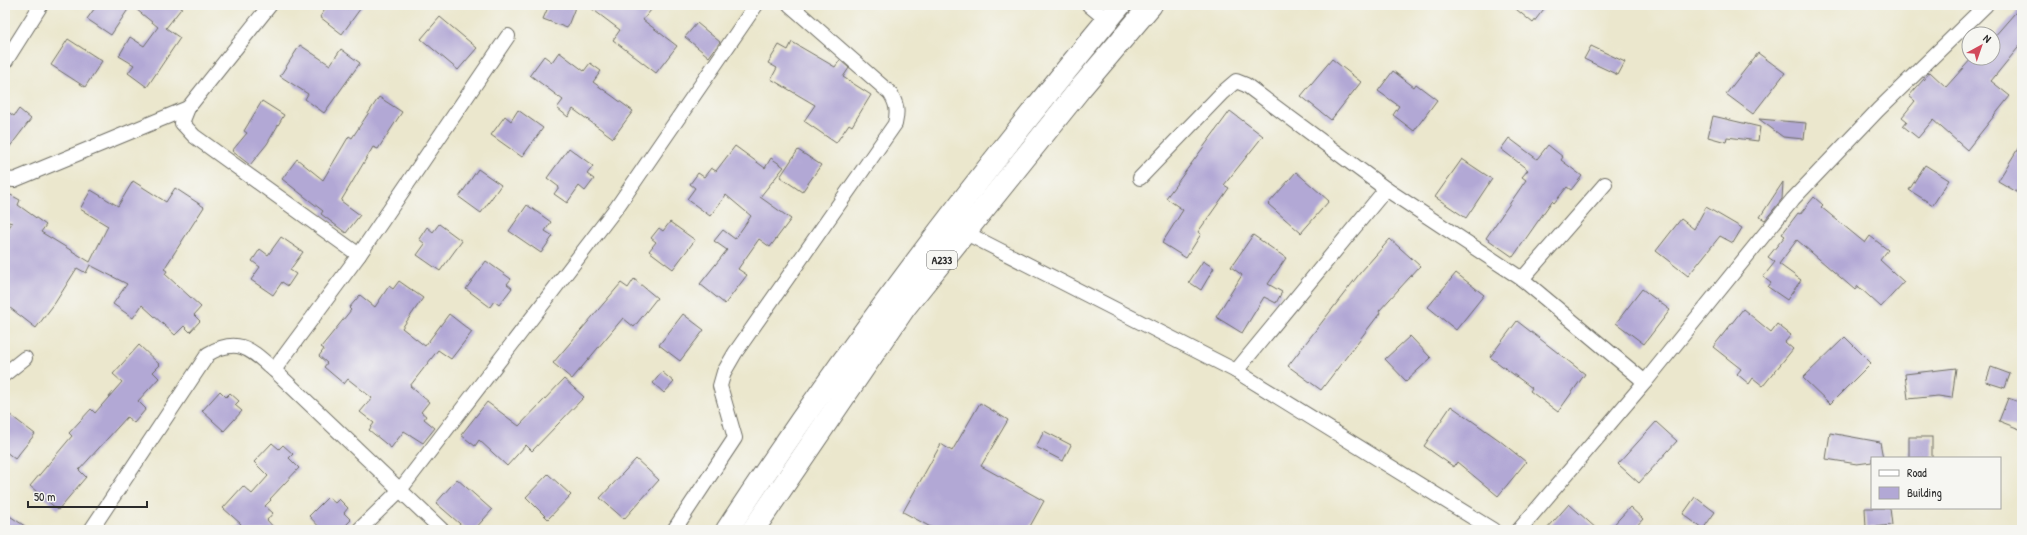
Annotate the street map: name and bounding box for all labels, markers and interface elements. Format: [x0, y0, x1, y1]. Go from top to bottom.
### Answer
north arrow [1961, 26, 2001, 66]
text: N [1981, 31, 1994, 46]
road number: A233 [927, 251, 957, 269]
legend [1871, 457, 2001, 509]
text: Road [1907, 464, 1927, 481]
scale bar [28, 483, 147, 509]
text: Building [1907, 484, 1942, 501]
text: 50 m [34, 488, 55, 505]

